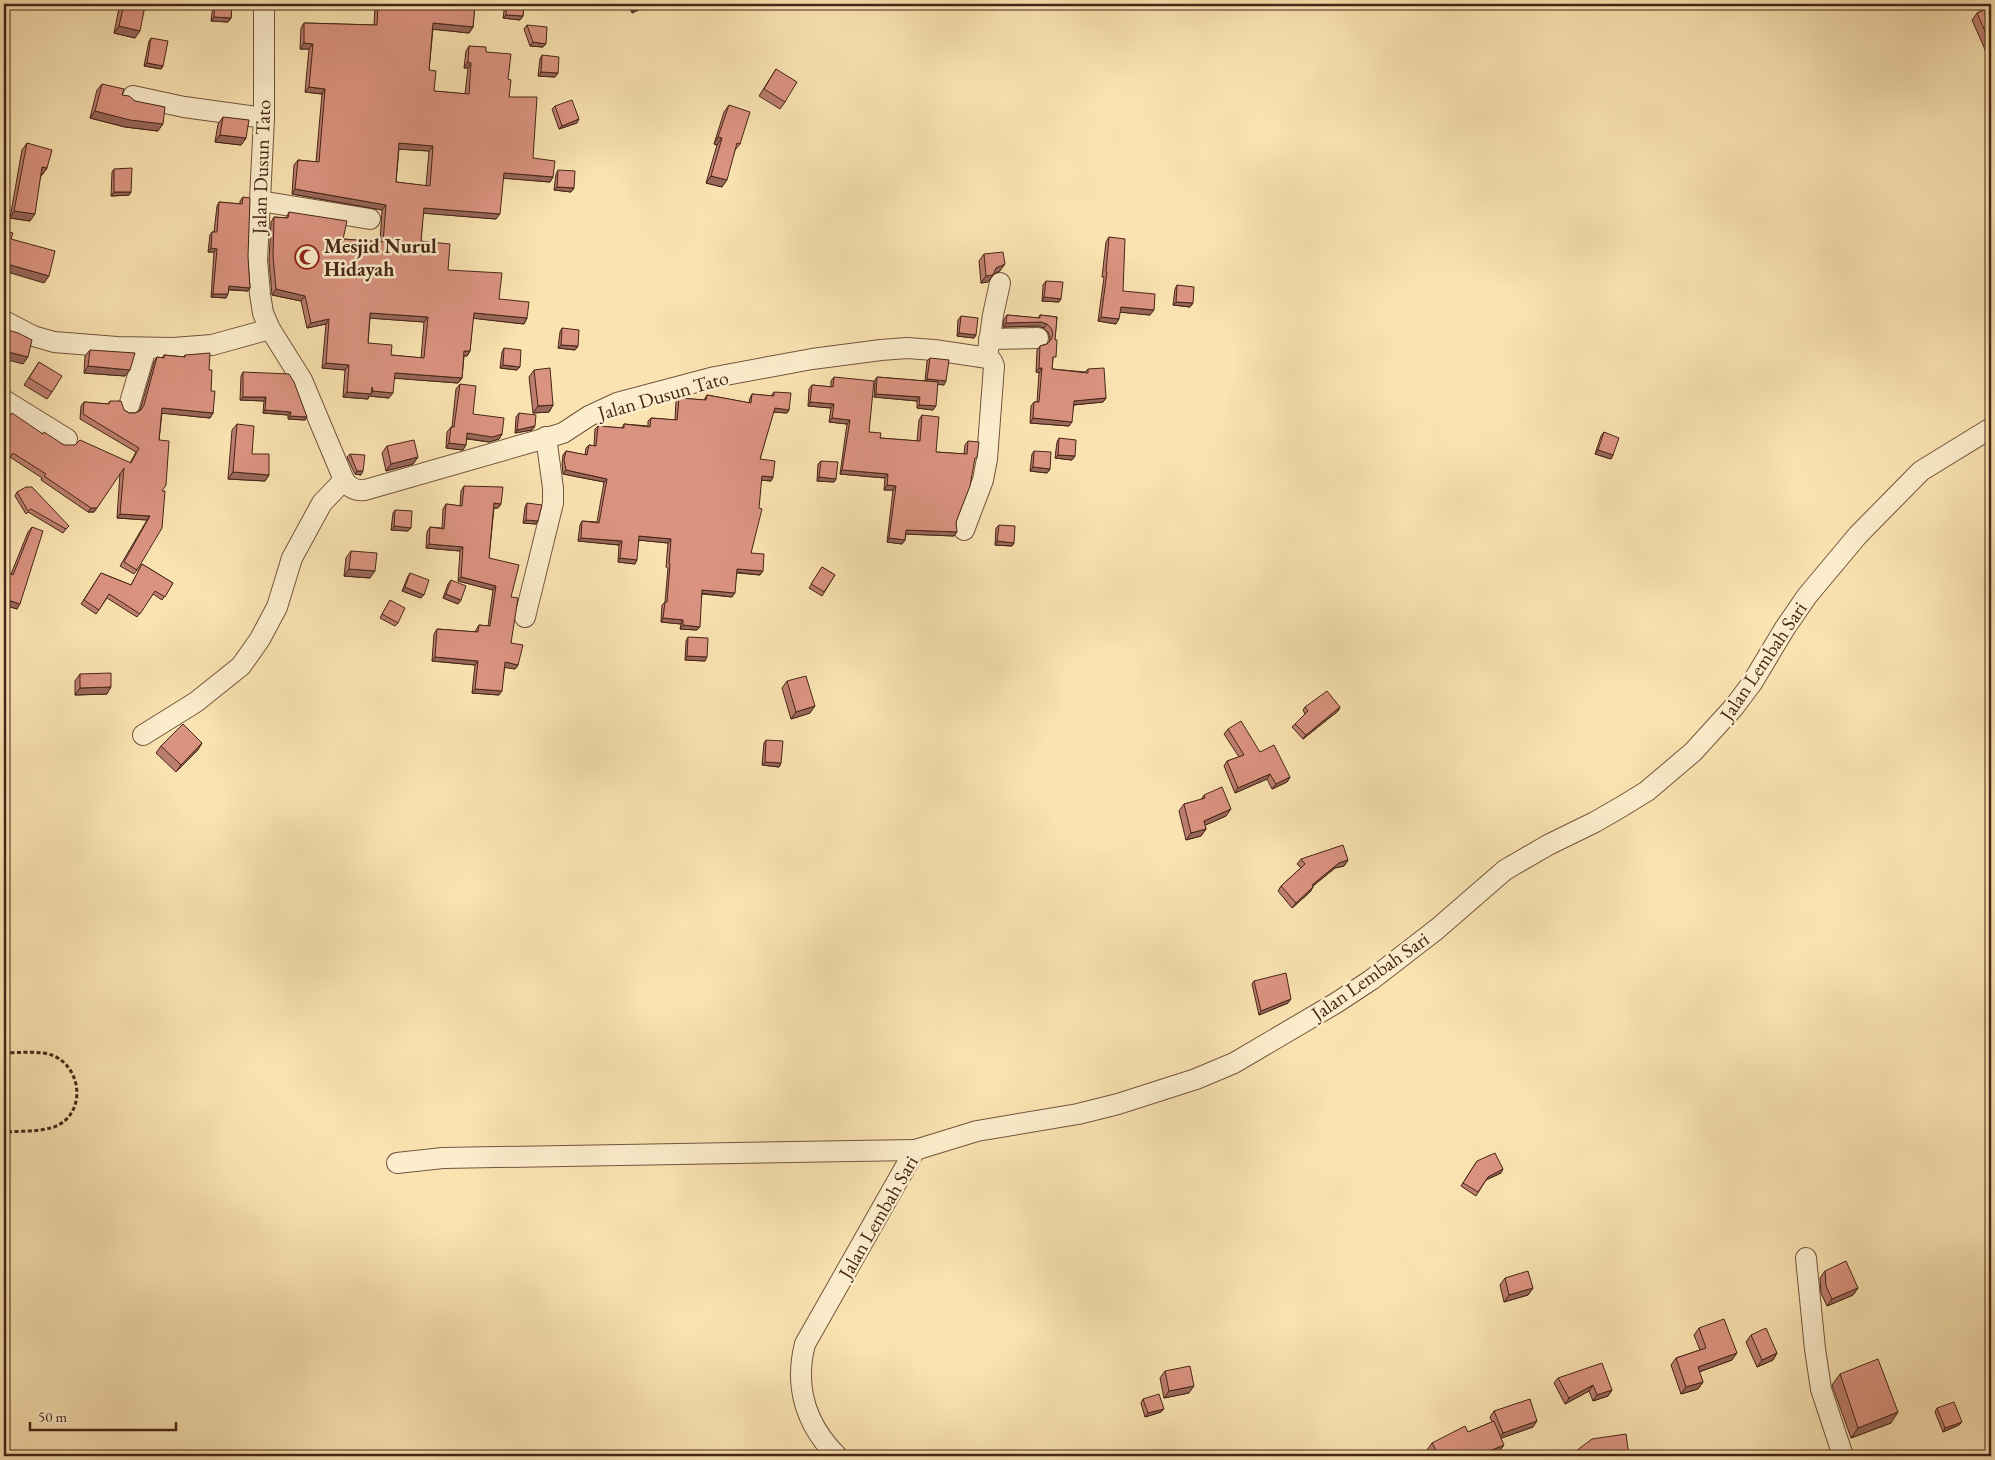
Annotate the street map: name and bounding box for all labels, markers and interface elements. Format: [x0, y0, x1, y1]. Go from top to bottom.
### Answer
street label: Jalan Dusun Tato [246, 99, 276, 237]
place label: Mesjid Nurul Hidayah [324, 233, 437, 282]
mosque icon: Mesjid Nurul Hidayah [294, 244, 320, 270]
street label: Jalan Dusun Tato [593, 364, 731, 427]
street label: Jalan Lembah Sari [1712, 596, 1812, 727]
street label: Jalan Lembah Sari [1304, 926, 1434, 1027]
street label: Jalan Lembah Sari [831, 1151, 924, 1285]
scale bar [30, 1400, 176, 1432]
text: 50 m [38, 1407, 67, 1426]

